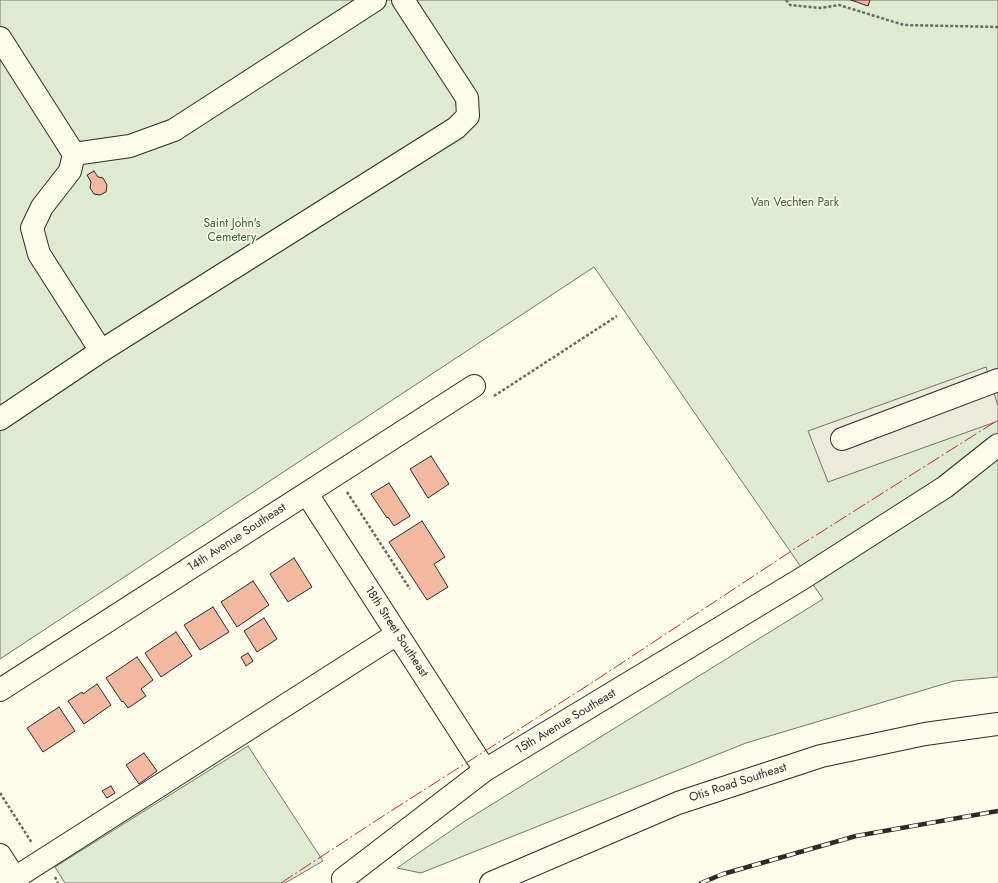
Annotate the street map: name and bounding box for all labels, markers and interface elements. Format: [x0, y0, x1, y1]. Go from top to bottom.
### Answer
park label: Van Vechten Park [751, 196, 839, 210]
park label: Saint John's Cemetery [204, 217, 260, 245]
street label: 14th Avenue Southeast [185, 501, 289, 575]
street label: 18th Street Southeast [361, 584, 431, 680]
street label: 15th Avenue Southeast [513, 686, 619, 758]
street label: Otis Road Southeast [687, 760, 789, 806]

